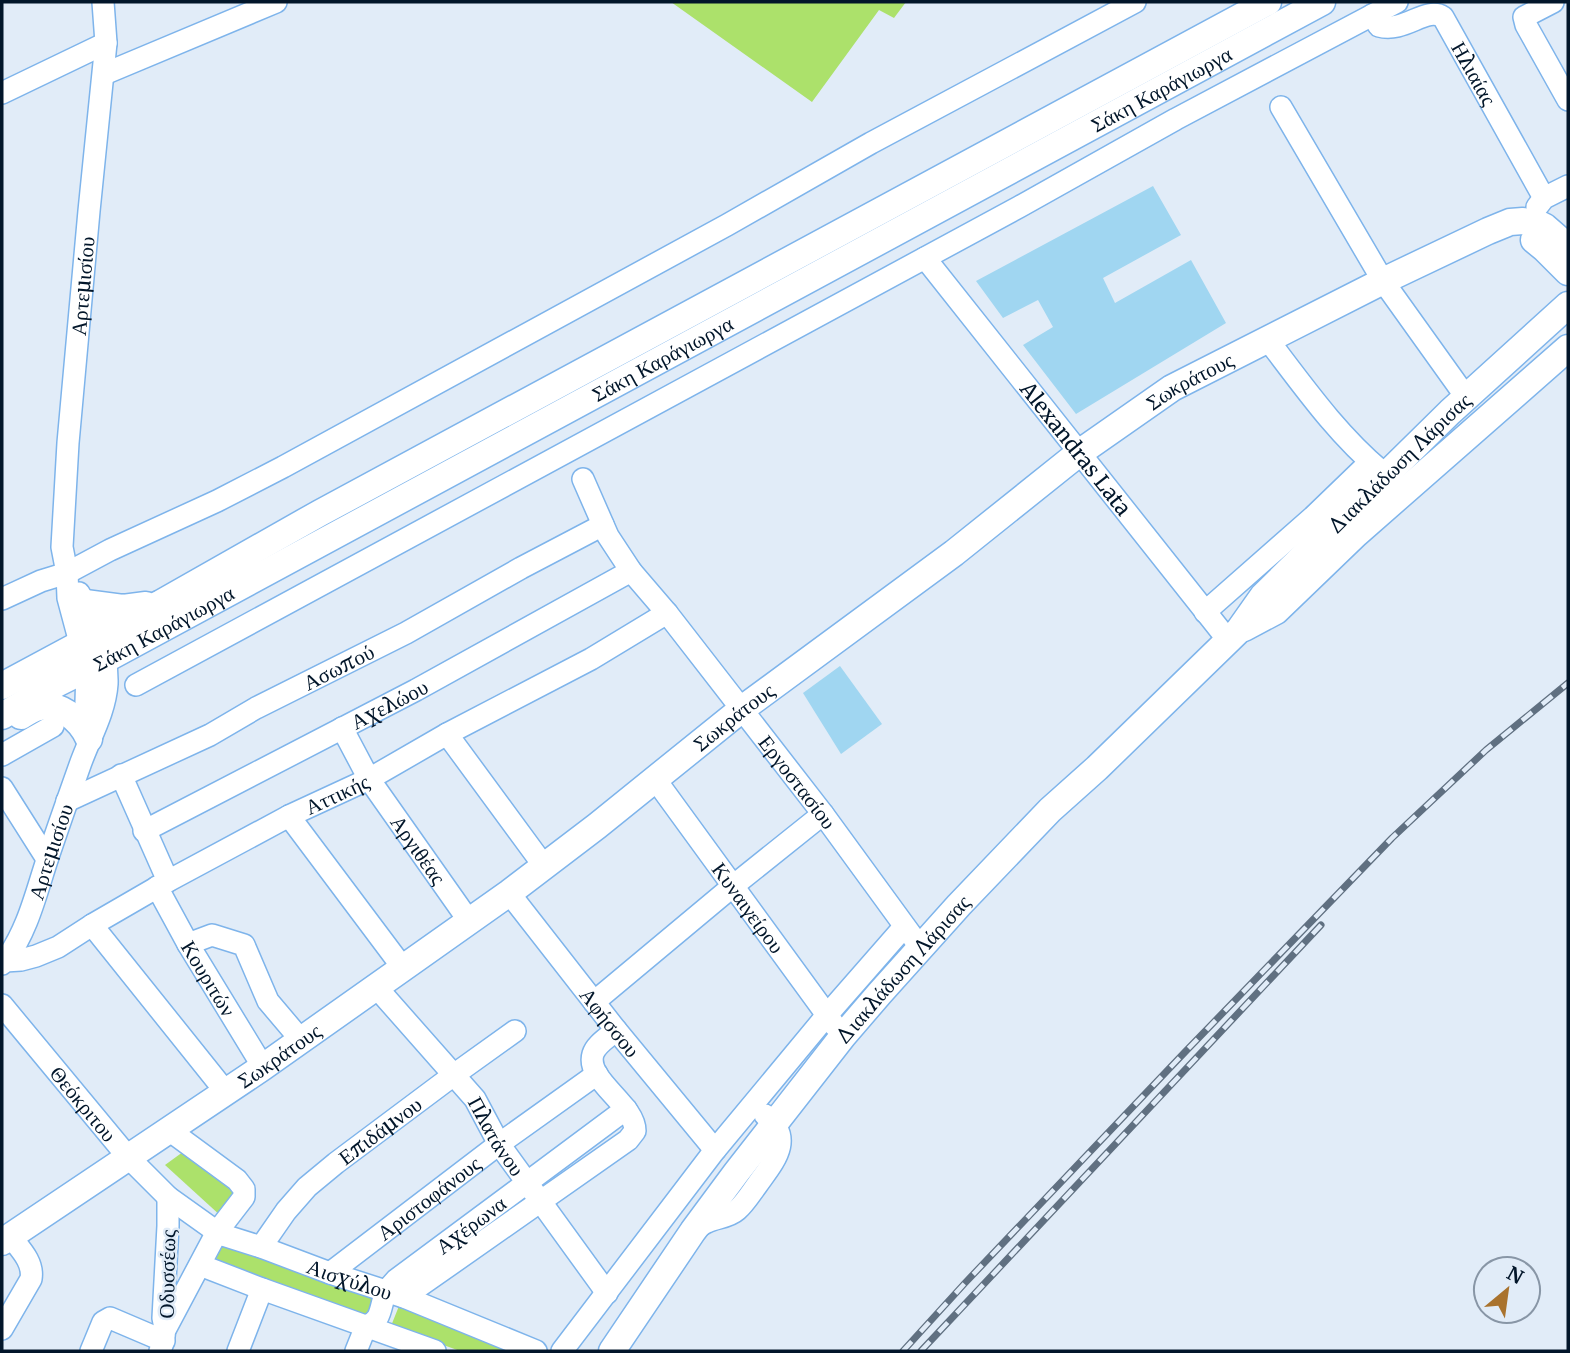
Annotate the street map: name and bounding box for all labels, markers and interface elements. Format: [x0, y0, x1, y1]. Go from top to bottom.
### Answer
street label: Ηλιαίας [1446, 36, 1503, 111]
street label: Σάκη Καράγιωργα [1086, 40, 1236, 138]
street label: Αρτεμισίου [64, 235, 100, 337]
street label: Σάκη Καράγιωργα [587, 309, 737, 407]
street label: Σωκράτους [1140, 345, 1238, 416]
street label: Alexandras Lata [1014, 375, 1137, 521]
street label: Διακλάδωση Λάρισας [1321, 386, 1477, 539]
street label: Σάκη Καράγιωργα [89, 579, 239, 677]
street label: Ασωπού [298, 638, 378, 696]
street label: Αχελώου [346, 673, 432, 735]
street label: Σωκράτους [687, 676, 780, 757]
street label: Εργοστασίου [753, 729, 843, 834]
street label: Αττικής [301, 767, 374, 820]
street label: Αρτεμισίου [22, 800, 79, 903]
street label: Αργιθέας [385, 810, 453, 890]
street label: Κυναιγείρου [706, 856, 791, 959]
street label: Διακλάδωση Λάρισας [829, 888, 976, 1050]
street label: Κουριτών [175, 935, 242, 1021]
street label: Αφήσσου [574, 982, 646, 1063]
street label: Σωκράτους [232, 1017, 327, 1094]
street label: Θεόκριτου [44, 1060, 123, 1147]
street label: Επιδάμνου [333, 1090, 427, 1170]
street label: Πλατάνου [463, 1092, 531, 1181]
street label: Αριστοφάνους [371, 1149, 486, 1246]
street label: Αχέρωνα [430, 1189, 511, 1260]
street label: Οδυσσέως [153, 1229, 181, 1319]
street label: Αισχύλου [303, 1252, 396, 1306]
north arrow [1472, 1255, 1542, 1325]
text: N [1503, 1261, 1528, 1289]

